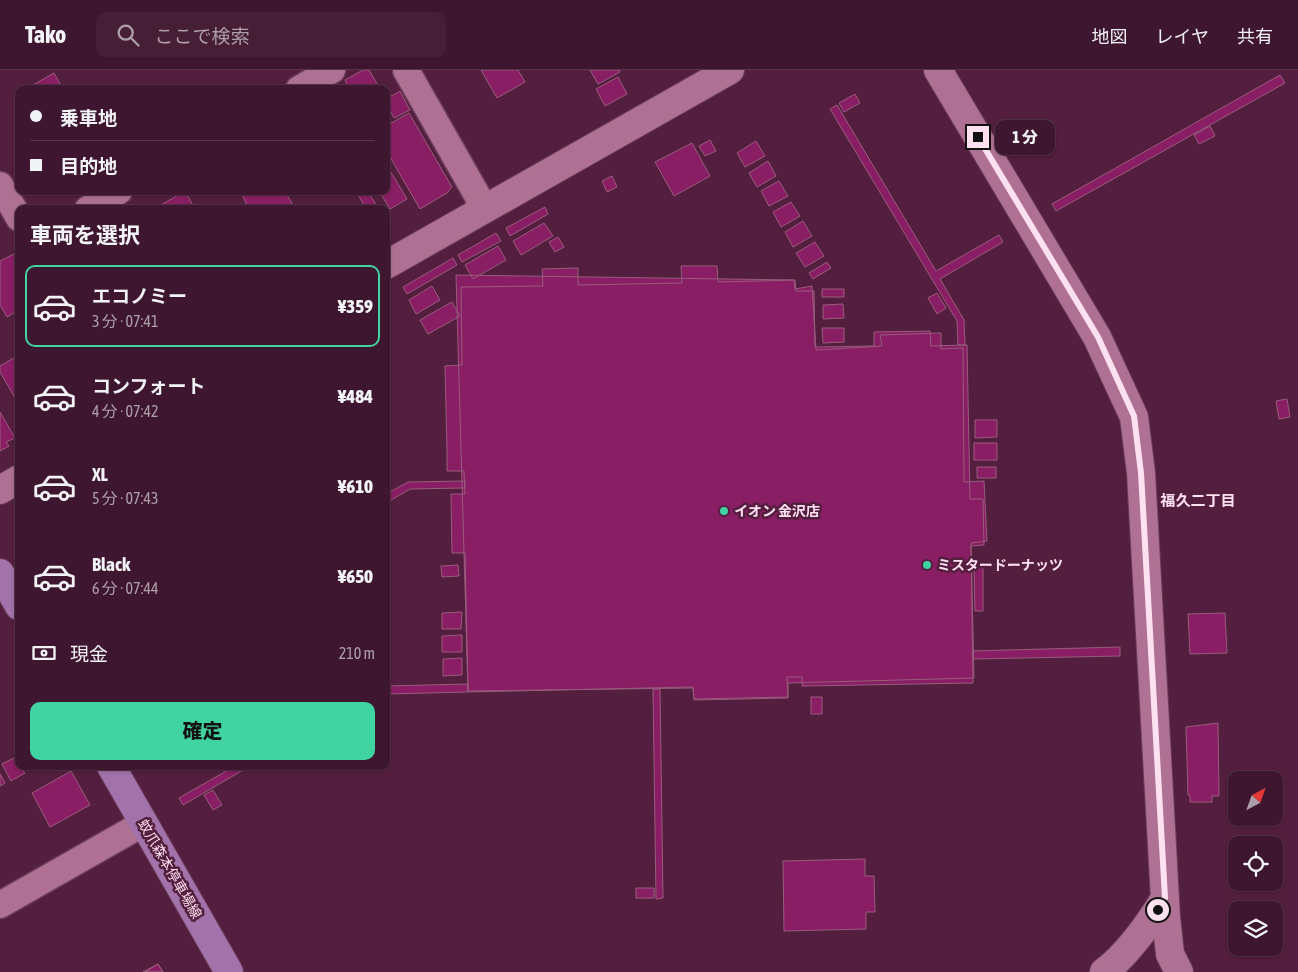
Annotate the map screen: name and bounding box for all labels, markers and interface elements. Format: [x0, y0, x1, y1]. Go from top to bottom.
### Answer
search box [96, 12, 446, 57]
text: Tako [25, 21, 66, 48]
icon: search [114, 21, 142, 49]
text: ここで検索 [154, 25, 249, 47]
text: 地図 [1092, 26, 1128, 47]
text: レイヤ [1156, 26, 1209, 47]
text: 共有 [1237, 26, 1273, 47]
text: 乗車地 [60, 107, 117, 129]
callout: 1 分 [996, 120, 1056, 154]
route end [967, 126, 989, 148]
text: 1 分 [1012, 128, 1038, 146]
text: 目的地 [60, 155, 117, 177]
text: 車両を選択 [30, 222, 140, 248]
icon: car [32, 284, 77, 329]
text: エコノミー [92, 285, 187, 307]
text: ¥359 [338, 295, 373, 317]
text: 3 分 · 07:41 [92, 312, 158, 330]
icon: car [32, 374, 77, 419]
text: コンフォート [92, 375, 205, 397]
text: ¥484 [338, 385, 373, 407]
text: 4 分 · 07:42 [92, 402, 158, 420]
text: XL [92, 463, 108, 485]
icon: car [32, 464, 77, 509]
text: ¥610 [338, 475, 373, 497]
text: 5 分 · 07:43 [92, 489, 158, 507]
district label: 福久二丁目 [1159, 492, 1236, 509]
place label: イオン 金沢店 [734, 503, 820, 519]
marker: イオン 金沢店 [718, 505, 730, 517]
text: Black [92, 553, 130, 575]
icon: car [32, 554, 77, 599]
place label: ミスタードーナッツ [937, 557, 1063, 573]
marker: ミスタードーナッツ [921, 559, 933, 571]
text: ¥650 [338, 565, 373, 587]
text: 6 分 · 07:44 [92, 579, 158, 597]
icon: cash [30, 639, 58, 667]
text: 現金 [70, 643, 108, 665]
text: 210 m [339, 644, 375, 662]
button: 確定 [30, 702, 375, 760]
north arrow [1228, 771, 1282, 826]
map controls [1228, 771, 1283, 956]
street label: 蚊爪森本停車場線 [135, 817, 205, 921]
button: locate [1228, 836, 1283, 891]
route start [1147, 899, 1169, 921]
button: layers [1228, 901, 1283, 956]

